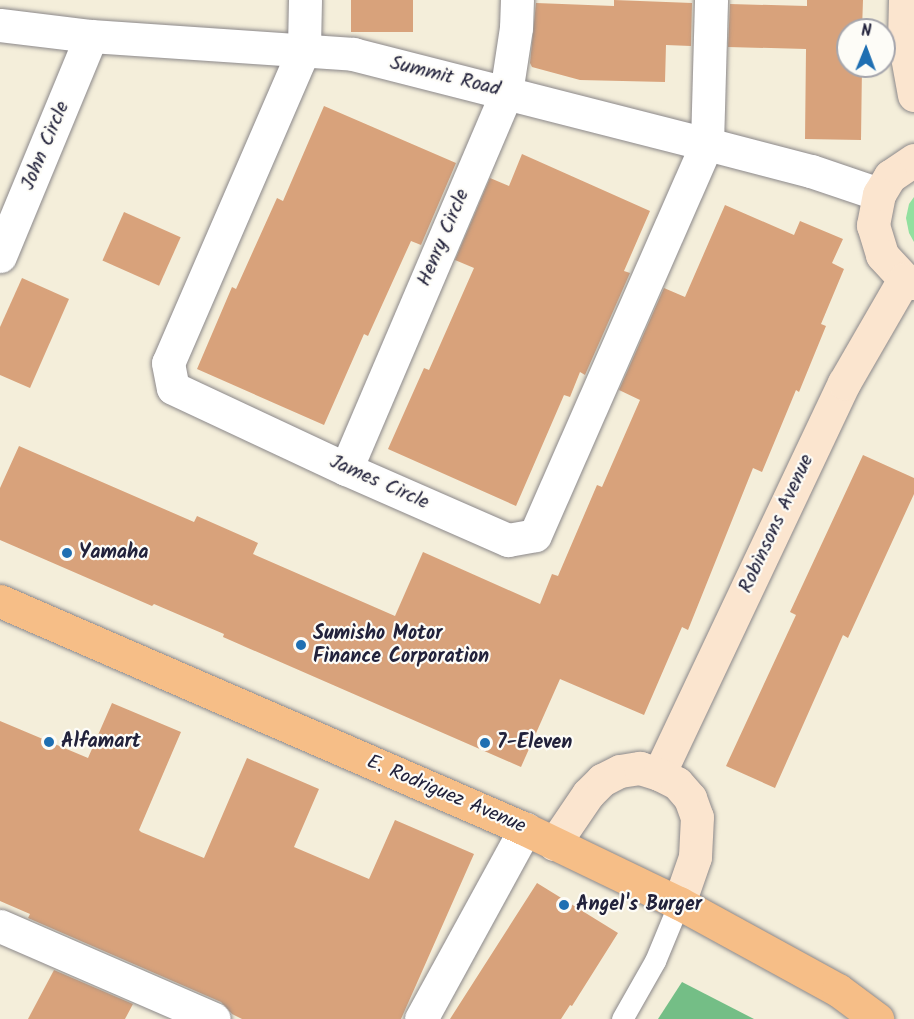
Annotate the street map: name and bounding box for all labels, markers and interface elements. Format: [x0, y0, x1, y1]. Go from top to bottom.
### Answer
north arrow [836, 18, 896, 78]
text: N [861, 19, 872, 44]
street label: Summit Road [387, 52, 503, 102]
street label: John Circle [17, 98, 75, 194]
street label: Henry Circle [413, 186, 475, 290]
street label: James Circle [326, 450, 432, 516]
street label: Robinsons Avenue [734, 451, 820, 597]
place label: Yamaha [79, 541, 148, 565]
marker: Yamaha [60, 546, 74, 560]
place label: Sumisho Motor Finance Corporation [313, 622, 489, 669]
marker: Sumisho Motor Finance Corporation [294, 638, 308, 652]
place label: Alfamart [61, 730, 141, 754]
place label: 7-Eleven [497, 731, 572, 755]
marker: Alfamart [42, 735, 56, 749]
marker: 7-Eleven [478, 736, 492, 750]
street label: E. Rodriguez Avenue [363, 751, 529, 839]
place label: Angel's Burger [576, 893, 702, 917]
marker: Angel's Burger [557, 898, 571, 912]

